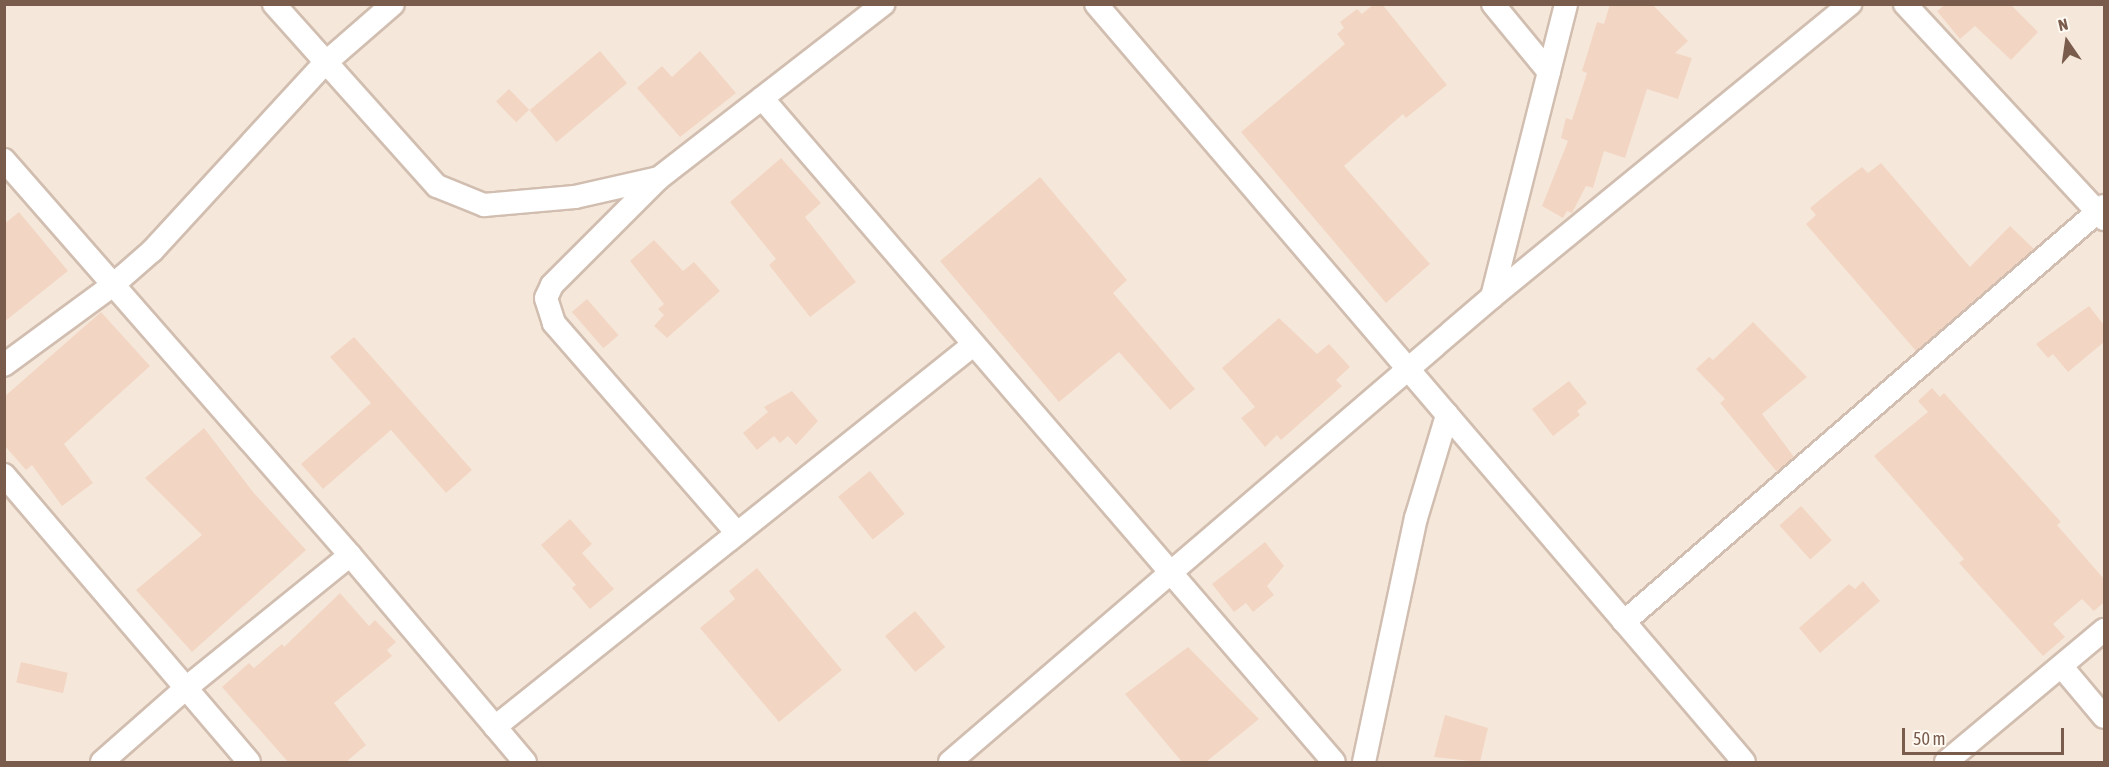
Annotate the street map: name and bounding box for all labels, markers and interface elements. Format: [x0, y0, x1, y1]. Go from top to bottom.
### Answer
north arrow [2037, 12, 2097, 72]
text: N [2056, 15, 2070, 34]
scale bar [1905, 716, 2067, 754]
text: 50 m [1913, 728, 1945, 749]

